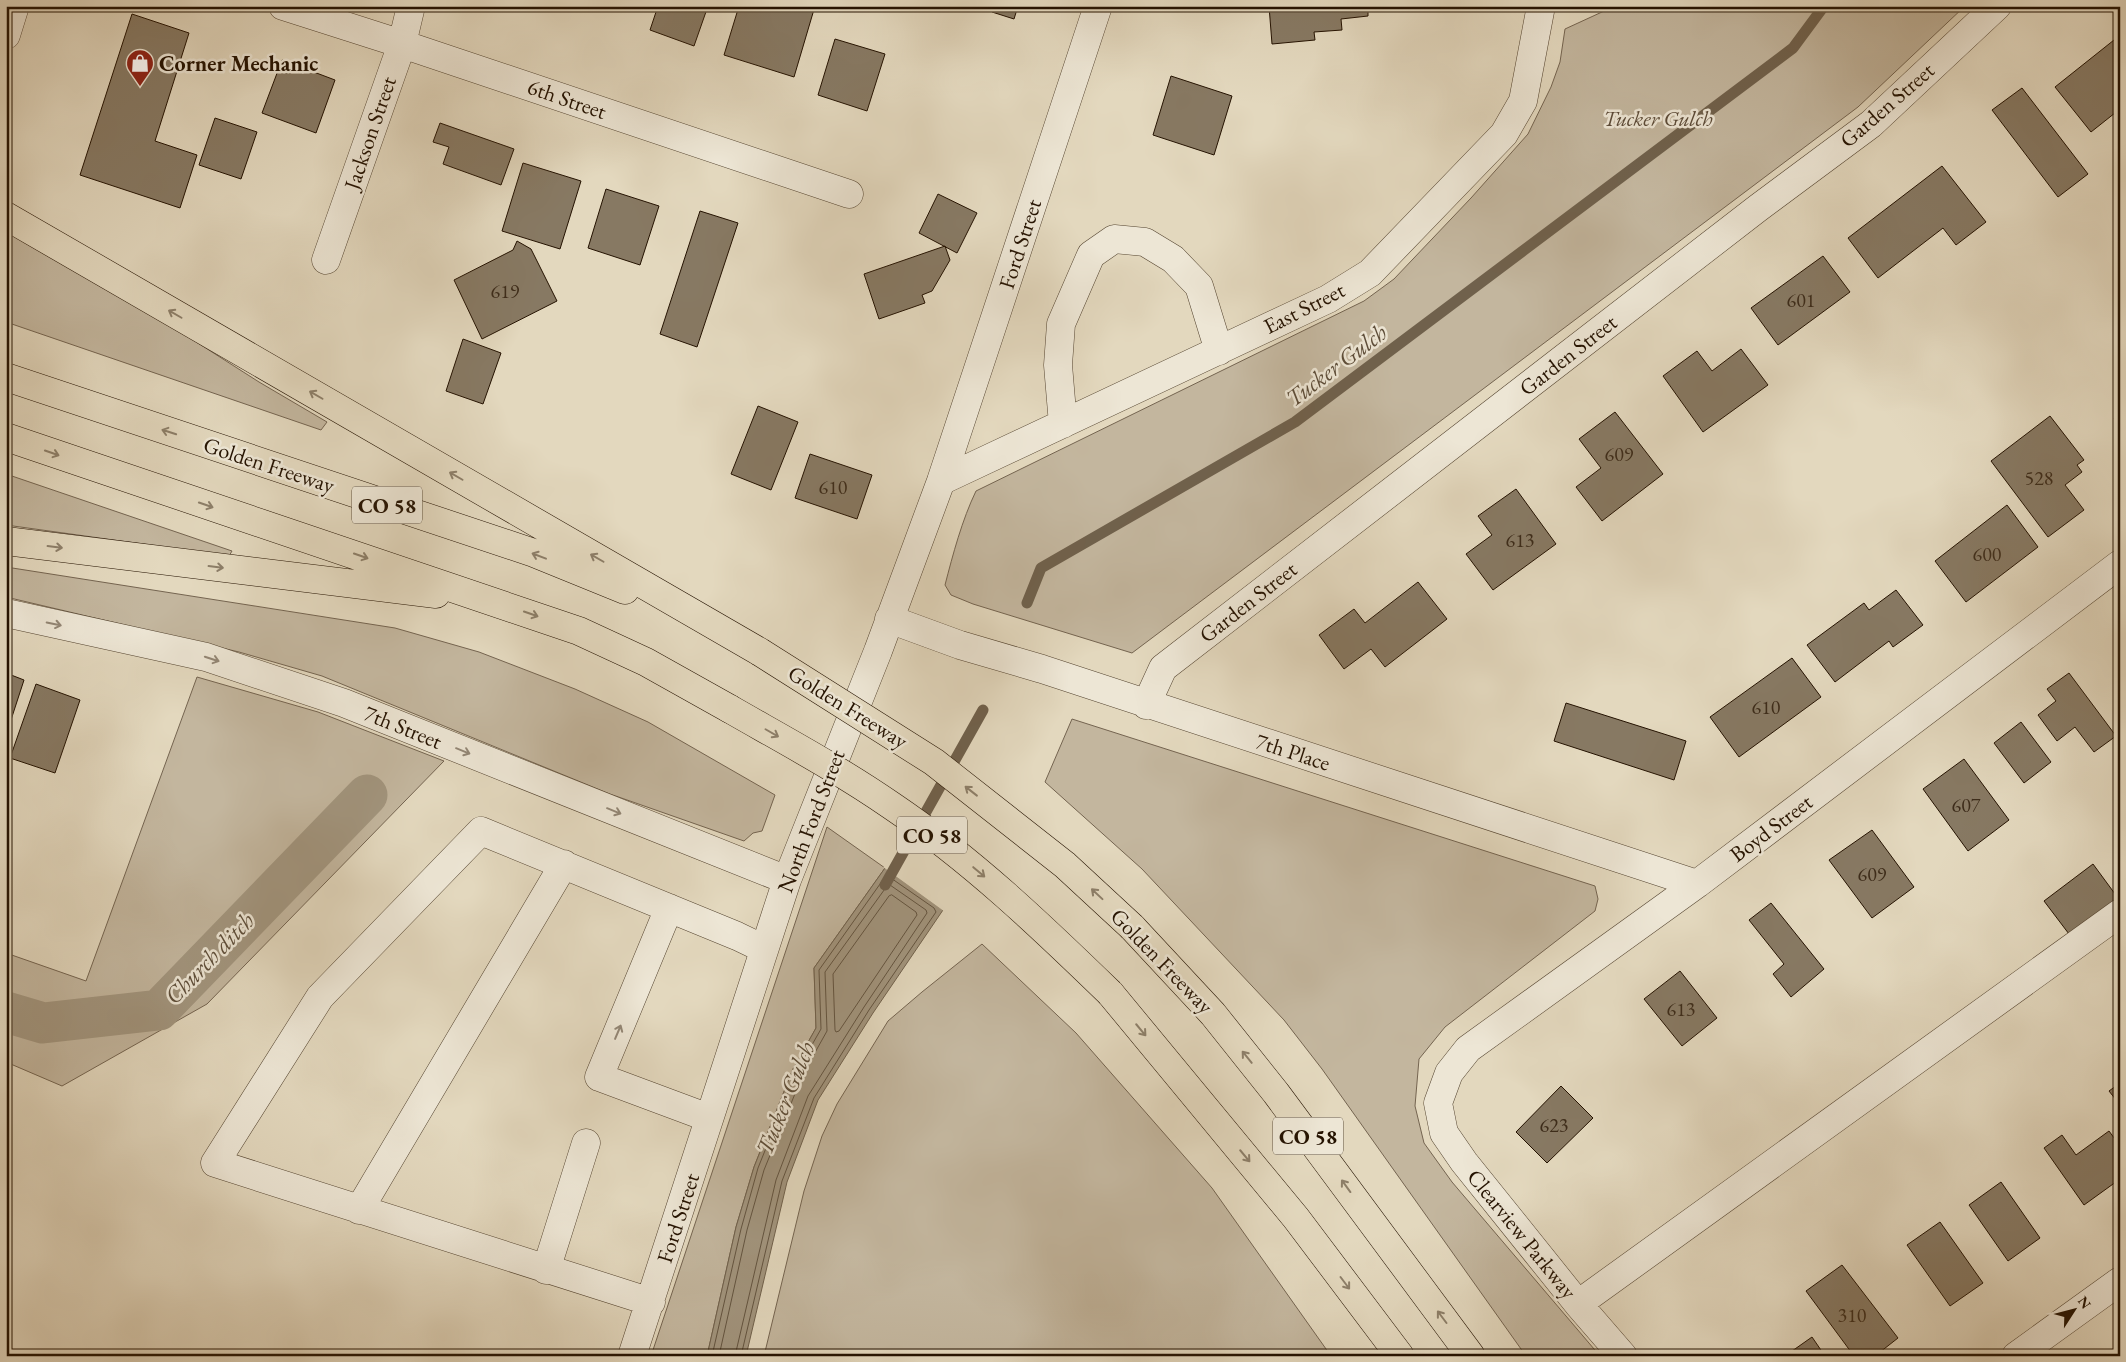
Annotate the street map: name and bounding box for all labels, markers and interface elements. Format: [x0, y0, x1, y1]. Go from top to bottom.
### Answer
shop icon: Corner Mechanic [125, 48, 155, 87]
place label: Corner Mechanic [159, 49, 318, 78]
street label: Garden Street [1834, 56, 1940, 154]
street label: Jackson Street [336, 72, 403, 195]
street label: 6th Street [524, 72, 610, 126]
park label: Tucker Gulch [1603, 104, 1713, 133]
street label: Ford Street [992, 195, 1048, 293]
street label: East Street [1258, 275, 1350, 341]
house number: 619 [491, 278, 520, 304]
house number: 601 [1787, 287, 1815, 313]
one-way arrow [168, 308, 183, 318]
street label: Garden Street [1513, 308, 1623, 402]
water label: Tucker Gulch [1279, 317, 1393, 413]
one-way arrow [308, 390, 323, 400]
one-way arrow [162, 427, 178, 437]
street label: Golden Freeway [200, 430, 339, 500]
house number: 609 [1605, 441, 1634, 467]
one-way arrow [44, 449, 60, 458]
house number: 528 [2025, 465, 2053, 491]
one-way arrow [450, 471, 464, 481]
house number: 610 [819, 474, 848, 500]
road number: CO 58 [352, 486, 422, 524]
one-way arrow [198, 500, 214, 510]
house number: 613 [1506, 527, 1534, 553]
house number: 600 [1973, 541, 2002, 567]
one-way arrow [46, 542, 62, 552]
one-way arrow [532, 551, 548, 560]
one-way arrow [352, 552, 368, 562]
one-way arrow [590, 552, 605, 562]
street label: Garden Street [1193, 555, 1303, 649]
one-way arrow [208, 562, 224, 572]
one-way arrow [523, 610, 538, 619]
one-way arrow [45, 619, 61, 629]
one-way arrow [204, 655, 220, 665]
street label: Golden Freeway [783, 659, 914, 756]
house number: 610 [1752, 694, 1781, 720]
street label: 7th Street [360, 698, 446, 756]
street label: 7th Place [1252, 726, 1334, 778]
one-way arrow [765, 728, 780, 738]
street label: North Ford Street [770, 745, 852, 897]
one-way arrow [455, 747, 470, 757]
one-way arrow [965, 785, 978, 796]
street label: Boyd Street [1724, 787, 1818, 869]
house number: 607 [1952, 792, 1981, 818]
one-way arrow [606, 807, 622, 816]
road number: CO 58 [897, 816, 967, 854]
house number: 609 [1858, 861, 1887, 887]
one-way arrow [973, 867, 986, 878]
one-way arrow [1090, 888, 1103, 900]
street label: Golden Freeway [1104, 902, 1220, 1020]
water label: Church ditch [157, 905, 261, 1011]
house number: 613 [1667, 996, 1695, 1022]
one-way arrow [1136, 1024, 1147, 1037]
one-way arrow [613, 1025, 623, 1040]
water label: Tucker Gulch [748, 1037, 822, 1159]
one-way arrow [1241, 1051, 1252, 1064]
house number: 623 [1540, 1112, 1568, 1138]
road number: CO 58 [1273, 1118, 1343, 1154]
one-way arrow [1239, 1149, 1250, 1162]
street label: Clearview Parkway [1461, 1163, 1584, 1305]
street label: Ford Street [650, 1169, 706, 1267]
one-way arrow [1340, 1180, 1351, 1193]
one-way arrow [1340, 1276, 1351, 1289]
north arrow [2048, 1284, 2098, 1334]
text: N [2074, 1292, 2096, 1313]
house number: 310 [1838, 1302, 1867, 1328]
one-way arrow [1436, 1311, 1447, 1324]

